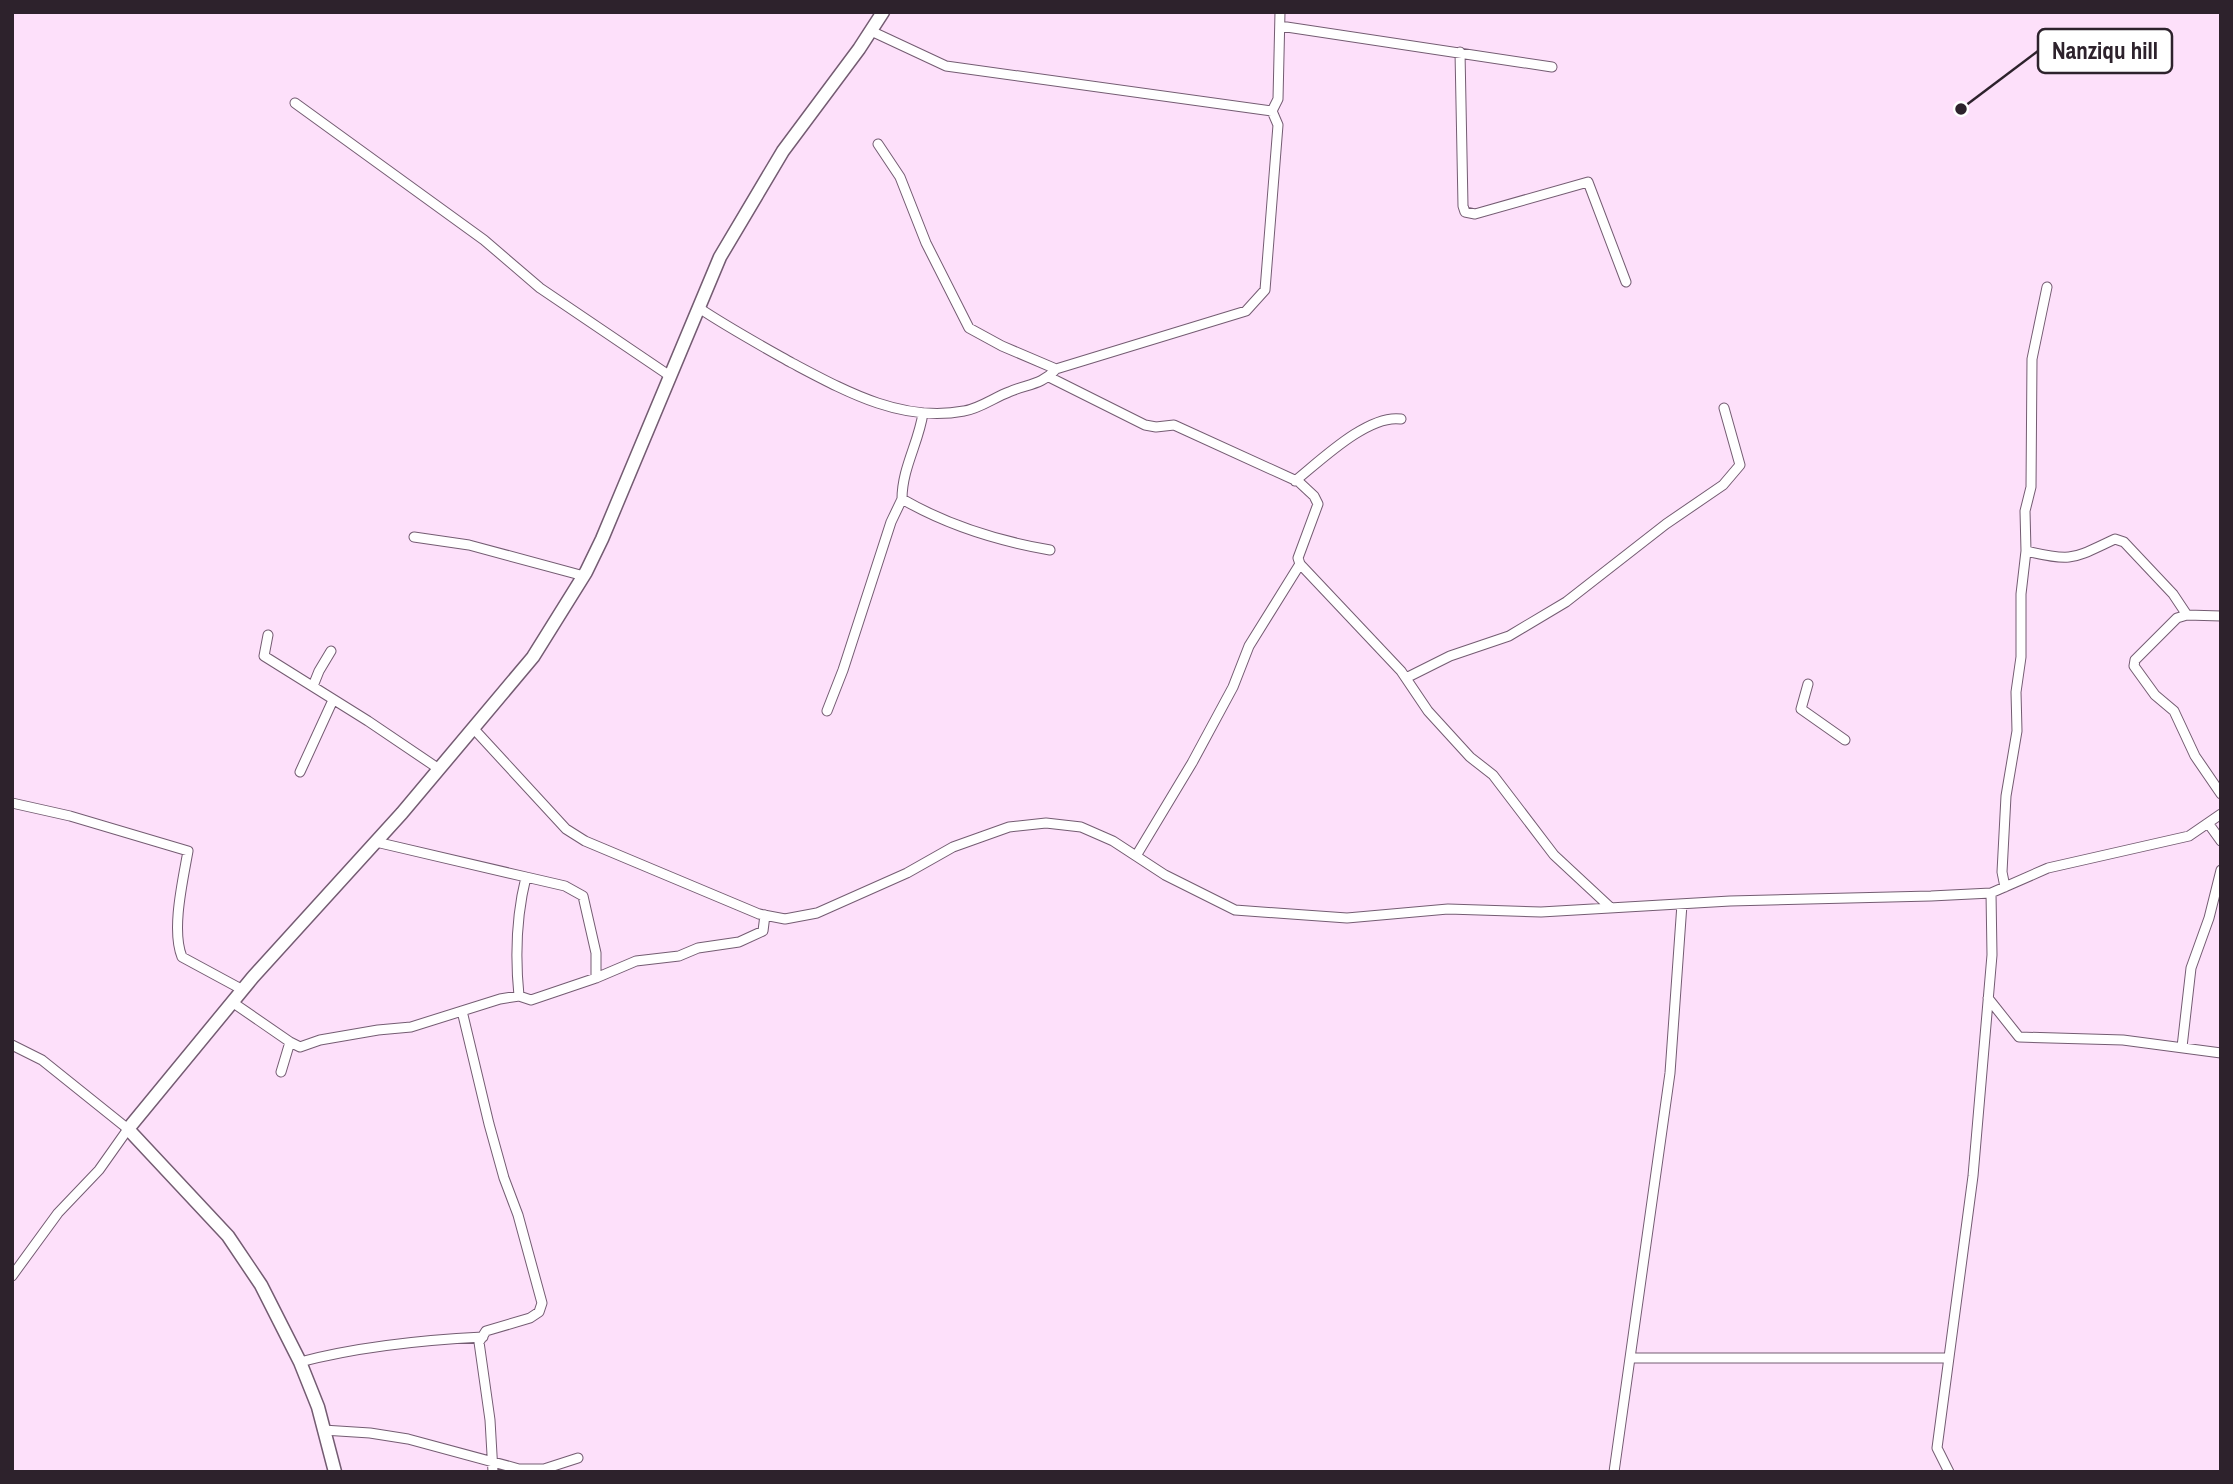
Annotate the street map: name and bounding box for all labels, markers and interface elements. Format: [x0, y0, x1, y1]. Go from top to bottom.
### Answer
callout: Nanziqu hill [2038, 29, 2172, 73]
text: Nanziqu hill [2052, 35, 2158, 66]

